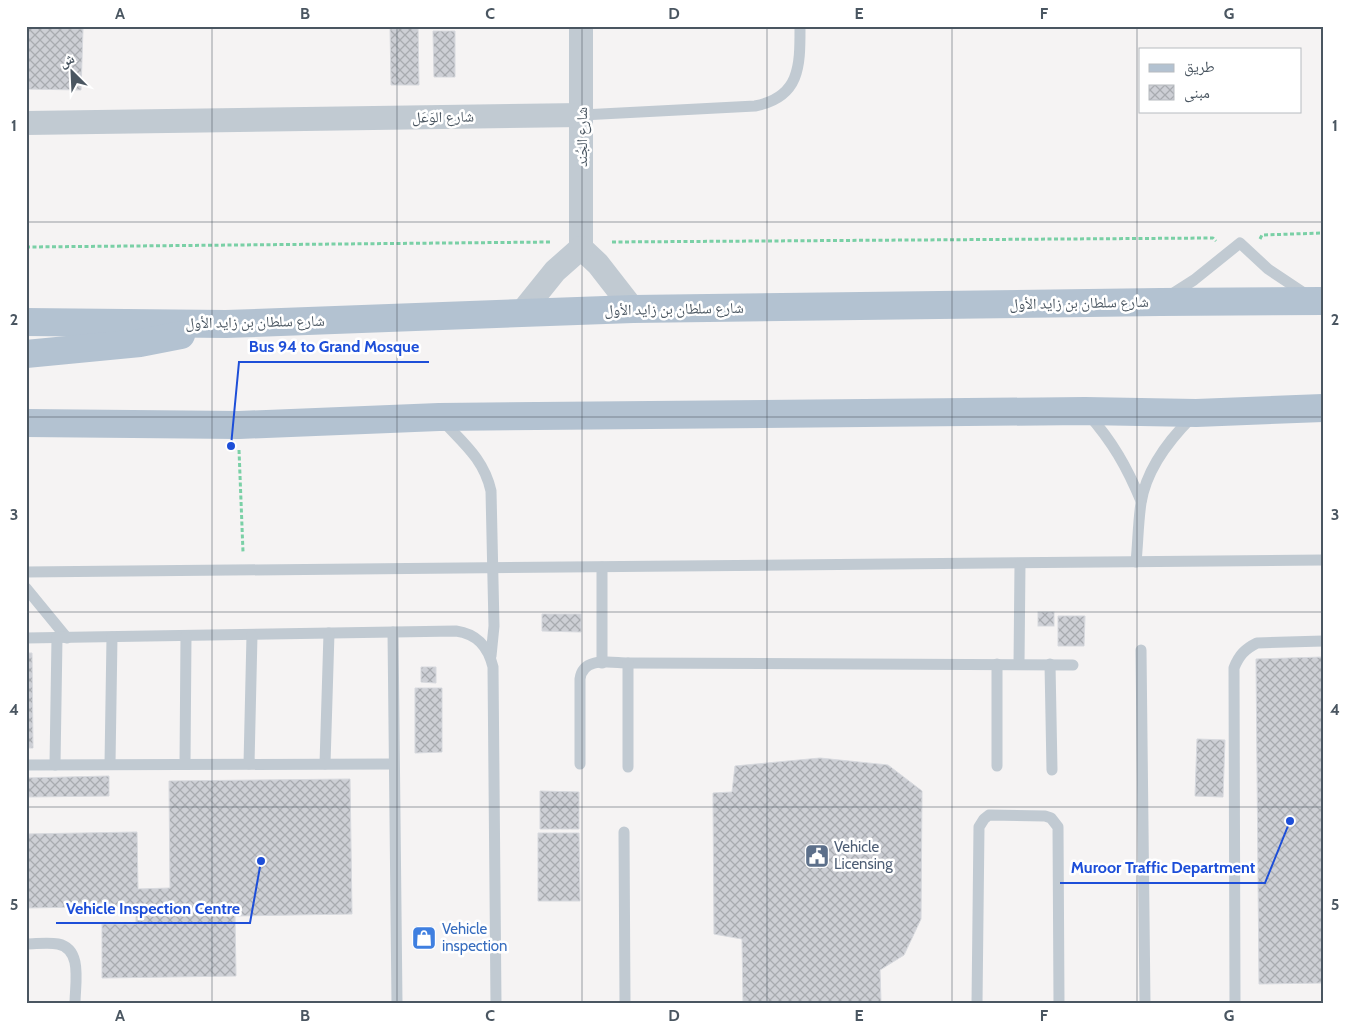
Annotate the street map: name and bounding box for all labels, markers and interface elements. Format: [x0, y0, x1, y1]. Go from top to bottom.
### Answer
text: A [115, 4, 125, 23]
text: B [300, 4, 310, 23]
text: C [485, 4, 495, 23]
text: D [668, 4, 680, 23]
text: E [854, 4, 864, 23]
text: F [1040, 4, 1049, 23]
text: G [1224, 4, 1234, 23]
north arrow [48, 48, 98, 98]
legend [1139, 48, 1302, 112]
text: ش [56, 49, 77, 71]
text: طريق [1184, 58, 1215, 77]
text: مبنى [1184, 84, 1210, 103]
street label: شارع الوَعَل [412, 107, 474, 128]
street label: شارع الجُند [573, 107, 592, 167]
text: 1 [11, 116, 17, 135]
text: 1 [1332, 116, 1338, 135]
street label: شارع سلطان بن زايد الأول [1009, 293, 1149, 314]
street label: شارع سلطان بن زايد الأول [604, 299, 744, 320]
text: 2 [10, 310, 18, 329]
text: 2 [1331, 310, 1339, 329]
street label: شارع سلطان بن زايد الأول [185, 312, 325, 333]
callout: Bus 94 to Grand Mosque [239, 331, 429, 362]
text: Bus 94 to Grand Mosque [249, 337, 419, 356]
text: 3 [10, 505, 18, 524]
text: 3 [1331, 505, 1339, 524]
text: 4 [9, 700, 19, 719]
text: 4 [1330, 700, 1340, 719]
place label: Vehicle Licensing [834, 838, 893, 873]
public building icon: Vehicle Licensing [804, 843, 830, 869]
callout: Muroor Traffic Department [1060, 852, 1265, 883]
text: Muroor Traffic Department [1071, 858, 1256, 877]
callout: Vehicle Inspection Centre [56, 892, 250, 923]
text: 5 [10, 895, 18, 914]
text: 5 [1331, 895, 1339, 914]
text: Vehicle Inspection Centre [66, 899, 240, 918]
place label: Vehicle inspection [442, 920, 508, 955]
shop icon: Vehicle inspection [411, 925, 437, 951]
text: A [115, 1006, 125, 1025]
text: B [300, 1006, 310, 1025]
text: C [485, 1006, 495, 1025]
text: D [668, 1006, 680, 1025]
text: E [854, 1006, 864, 1025]
text: F [1040, 1006, 1049, 1025]
text: G [1224, 1006, 1234, 1025]

